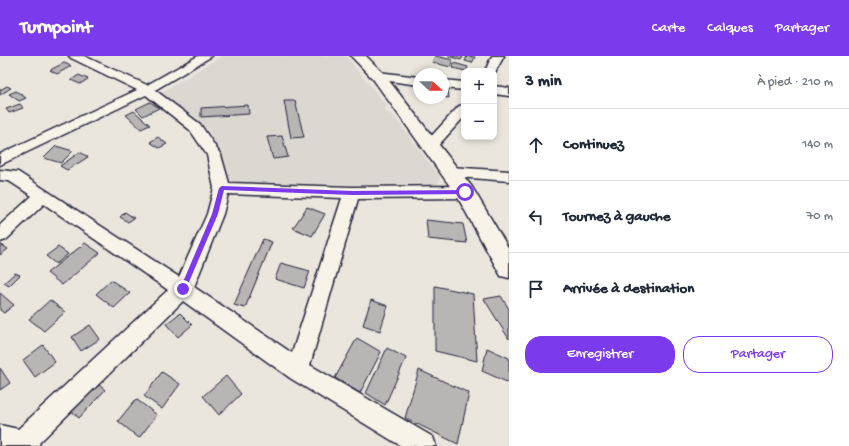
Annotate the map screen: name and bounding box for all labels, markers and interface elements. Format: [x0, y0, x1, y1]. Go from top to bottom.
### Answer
text: Turnpoint [20, 17, 92, 40]
text: Carte [652, 20, 685, 37]
text: Calques [707, 20, 753, 37]
text: Partager [775, 20, 829, 37]
north arrow [413, 68, 449, 104]
map controls [461, 68, 497, 140]
button: + [461, 68, 497, 104]
text: 3 min [525, 72, 562, 92]
text: À pied · 210 m [757, 75, 833, 90]
button: − [461, 104, 497, 140]
icon: ahead [525, 134, 547, 156]
text: Continuez [563, 136, 624, 154]
text: 140 m [802, 137, 833, 152]
route start [456, 183, 474, 201]
icon: left [525, 206, 547, 228]
text: Tournez à gauche [563, 208, 671, 226]
text: 70 m [807, 209, 833, 224]
icon: arrive [525, 278, 547, 300]
route end [174, 280, 192, 298]
text: Arrivée à destination [563, 280, 694, 298]
button: Enregistrer [525, 336, 675, 373]
button: Partager [683, 336, 833, 373]

